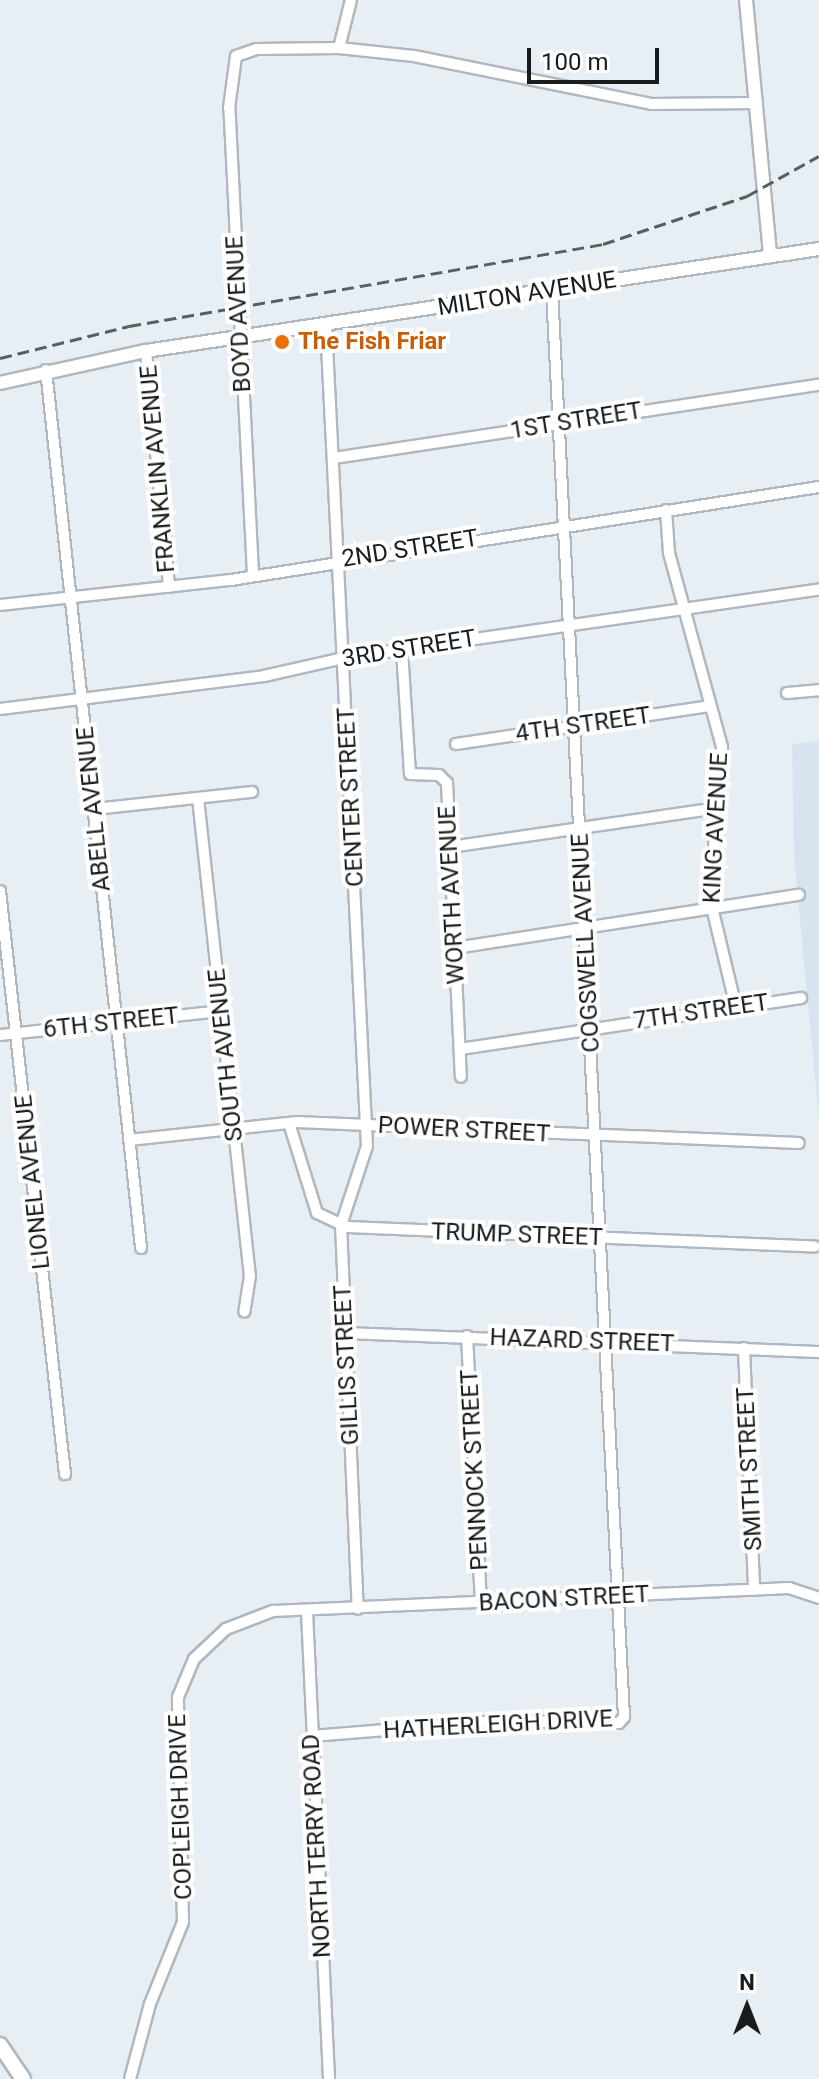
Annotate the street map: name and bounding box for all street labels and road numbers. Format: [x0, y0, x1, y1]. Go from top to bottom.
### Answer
street label: BOYD AVENUE [221, 235, 257, 393]
street label: MILTON AVENUE [436, 266, 618, 322]
street label: FRANKLIN AVENUE [135, 364, 181, 574]
street label: 1ST STREET [508, 396, 644, 446]
street label: 2ND STREET [340, 524, 480, 574]
street label: 3RD STREET [340, 624, 478, 674]
street label: 4TH STREET [514, 701, 652, 749]
street label: CENTER STREET [332, 706, 370, 888]
street label: ABELL AVENUE [71, 725, 117, 893]
street label: KING AVENUE [698, 752, 734, 904]
street label: WORTH AVENUE [433, 805, 471, 985]
street label: COGSWELL AVENUE [566, 833, 606, 1053]
street label: SOUTH AVENUE [203, 967, 249, 1143]
street label: 7TH STREET [632, 988, 770, 1036]
street label: 6TH STREET [42, 1002, 180, 1044]
street label: LIONEL AVENUE [10, 1093, 56, 1271]
street label: POWER STREET [377, 1111, 551, 1149]
street label: TRUMP STREET [431, 1218, 603, 1252]
street label: GILLIS STREET [328, 1284, 366, 1446]
street label: HAZARD STREET [489, 1323, 675, 1359]
street label: PENNOCK STREET [455, 1369, 495, 1571]
street label: SMITH STREET [731, 1386, 769, 1552]
street label: BACON STREET [478, 1580, 650, 1618]
street label: HATHERLEIGH DRIVE [382, 1705, 614, 1745]
street label: COPLEIGH DRIVE [163, 1714, 199, 1900]
street label: NORTH TERRY ROAD [297, 1733, 337, 1959]

